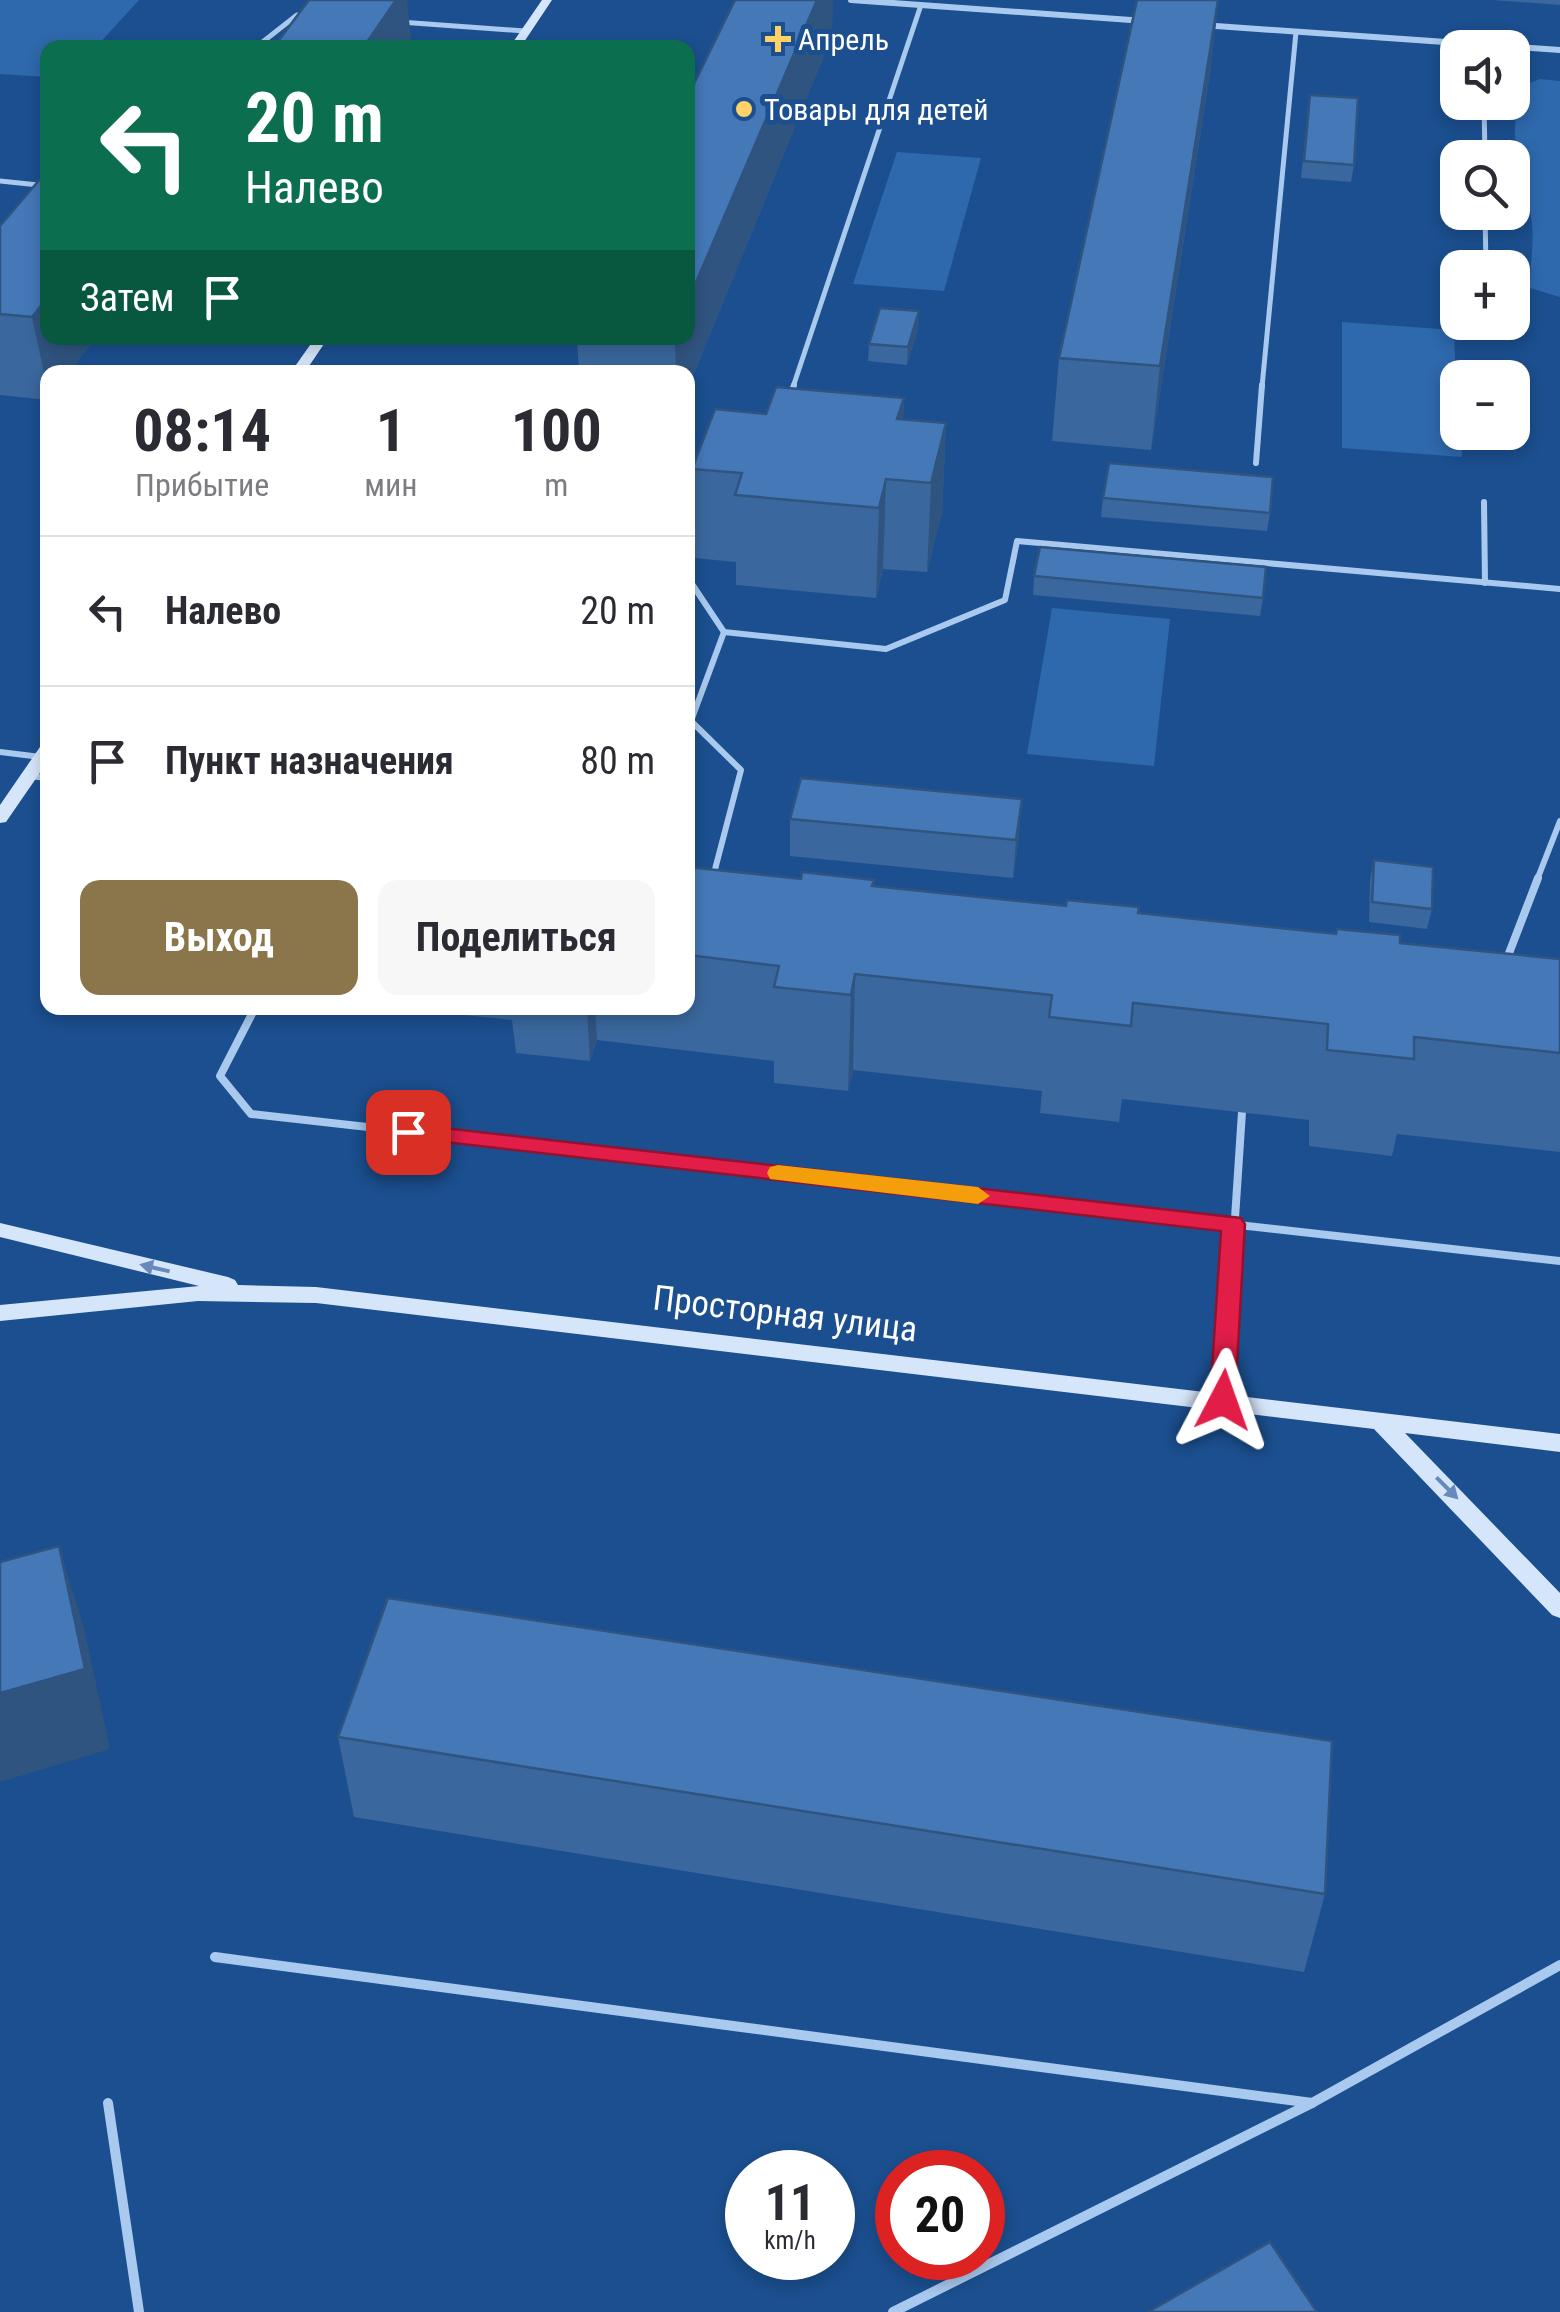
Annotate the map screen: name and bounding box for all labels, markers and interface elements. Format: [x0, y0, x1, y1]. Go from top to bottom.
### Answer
place label: Апрель [798, 22, 889, 57]
marker: Апрель [767, 28, 789, 50]
map controls [1440, 30, 1530, 450]
button: sound [1440, 30, 1530, 120]
text: 20 m [245, 77, 384, 159]
icon: left [80, 80, 210, 210]
place label: Товары для детей [764, 92, 988, 127]
marker: Товары для детей [733, 98, 755, 120]
button: search [1440, 140, 1530, 230]
text: Налево [245, 161, 384, 214]
button: + [1440, 250, 1530, 340]
icon: arrive [195, 270, 250, 325]
text: Затем [80, 276, 175, 320]
button: − [1440, 360, 1530, 450]
text: 08:14 [133, 395, 271, 466]
text: 1 [376, 395, 406, 466]
text: 100 [511, 395, 602, 466]
text: Прибытие [135, 466, 269, 504]
text: мин [364, 466, 417, 504]
text: m [544, 466, 568, 504]
icon: left [80, 584, 135, 639]
text: Налево [165, 589, 281, 633]
text: 20 m [580, 589, 655, 633]
icon: arrive [80, 734, 135, 789]
text: Пункт назначения [165, 739, 454, 783]
text: 80 m [580, 739, 655, 783]
button: Выход [80, 880, 358, 995]
button: Поделиться [378, 880, 655, 995]
pin [366, 1090, 451, 1175]
icon: arrive [381, 1105, 436, 1160]
one-way arrow [139, 1260, 170, 1275]
street label: Просторная улица [651, 1277, 919, 1351]
position arrow [1171, 1348, 1275, 1452]
one-way arrow [1434, 1476, 1458, 1500]
speed limit sign: 20 [875, 2150, 1005, 2280]
text: 11 [765, 2174, 815, 2232]
text: km/h [764, 2226, 816, 2255]

